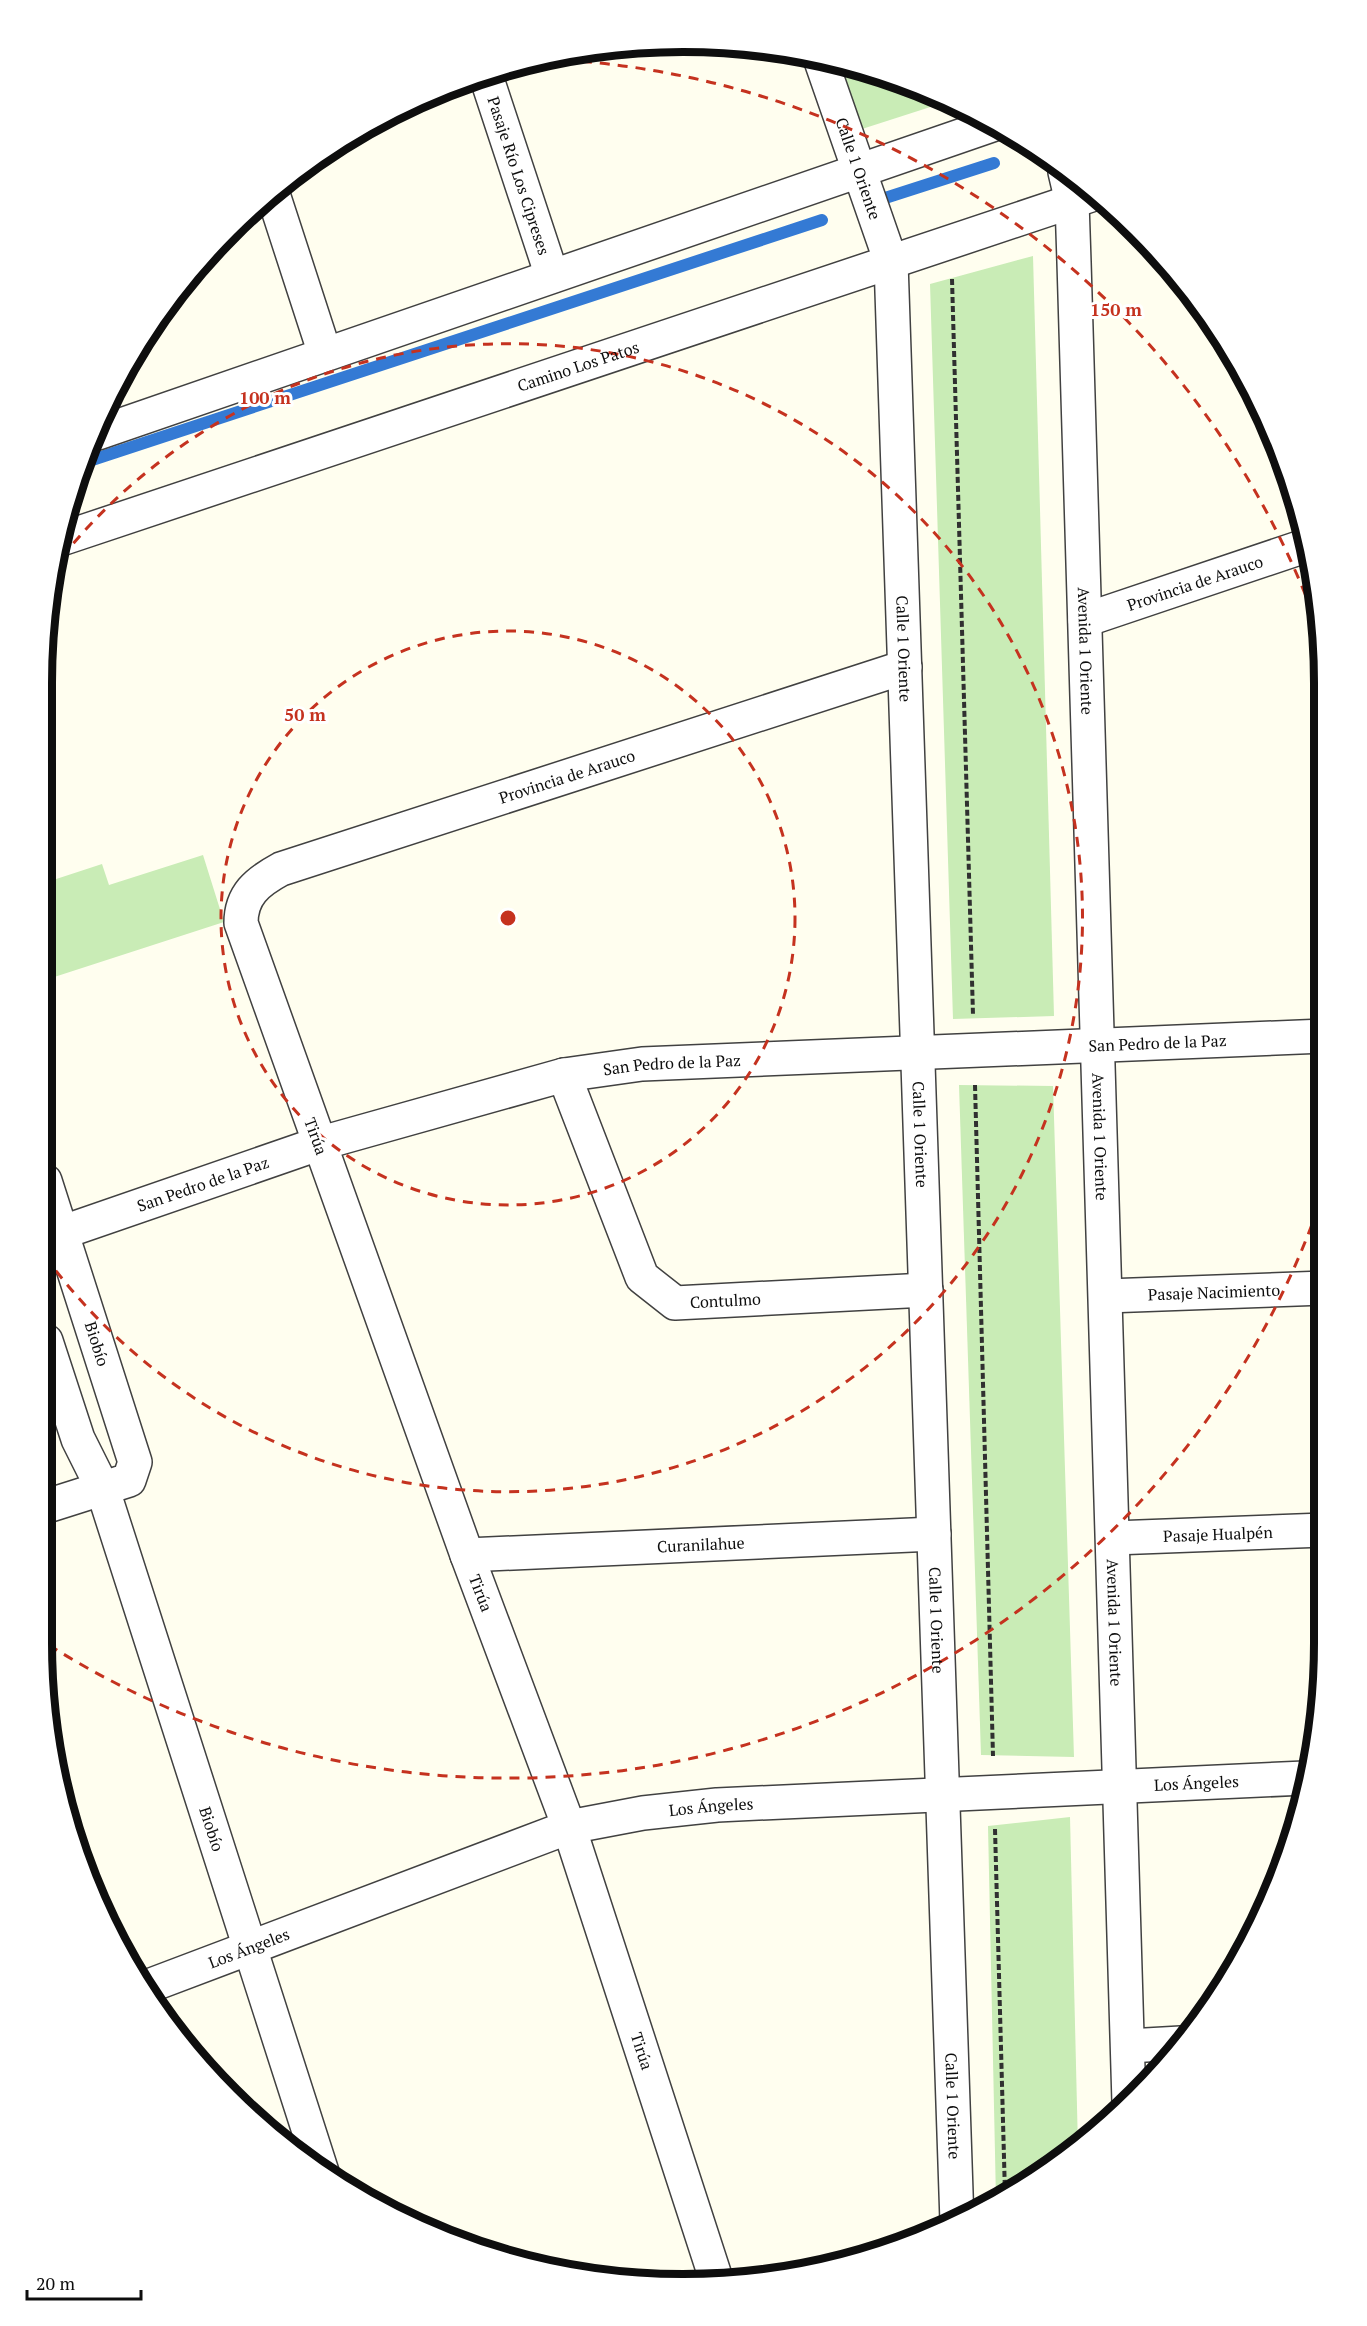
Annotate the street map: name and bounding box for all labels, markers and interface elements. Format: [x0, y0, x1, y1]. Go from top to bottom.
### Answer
street label: Pasaje Río Los Cipreses [482, 94, 555, 258]
street label: Calle 1 Oriente [831, 114, 886, 223]
text: 150 m [1090, 297, 1142, 321]
street label: Camino Los Patos [514, 336, 642, 397]
text: 100 m [239, 385, 291, 409]
street label: Provincia de Arauco [1124, 550, 1266, 616]
street label: Avenida 1 Oriente [1073, 587, 1099, 715]
street label: Calle 1 Oriente [891, 595, 917, 703]
text: 50 m [284, 702, 326, 726]
street label: Provincia de Arauco [496, 744, 638, 809]
centre of rings [498, 908, 518, 928]
street label: San Pedro de la Paz [1088, 1029, 1227, 1057]
street label: San Pedro de la Paz [602, 1049, 741, 1080]
street label: Avenida 1 Oriente [1087, 1073, 1113, 1201]
street label: Calle 1 Oriente [908, 1081, 933, 1188]
street label: Tirúa [299, 1114, 333, 1158]
street label: San Pedro de la Paz [134, 1151, 272, 1217]
street label: Pasaje Nacimiento [1147, 1279, 1281, 1305]
street label: Contulmo [689, 1288, 762, 1313]
street label: Biobío [80, 1319, 115, 1369]
street label: Pasaje Hualpén [1163, 1521, 1274, 1547]
street label: Curanilahue [656, 1532, 745, 1557]
street label: Avenida 1 Oriente [1102, 1558, 1128, 1687]
street label: Calle 1 Oriente [924, 1566, 950, 1674]
street label: Tirúa [464, 1571, 498, 1615]
street label: Los Ángeles [1154, 1770, 1240, 1796]
street label: Los Ángeles [668, 1792, 754, 1821]
street label: Biobío [194, 1804, 229, 1854]
street label: Los Ángeles [205, 1923, 293, 1973]
street label: Tirúa [626, 2029, 658, 2073]
street label: Calle 1 Oriente [940, 2052, 966, 2160]
scale bar [27, 2263, 141, 2301]
text: 20 m [36, 2271, 76, 2295]

